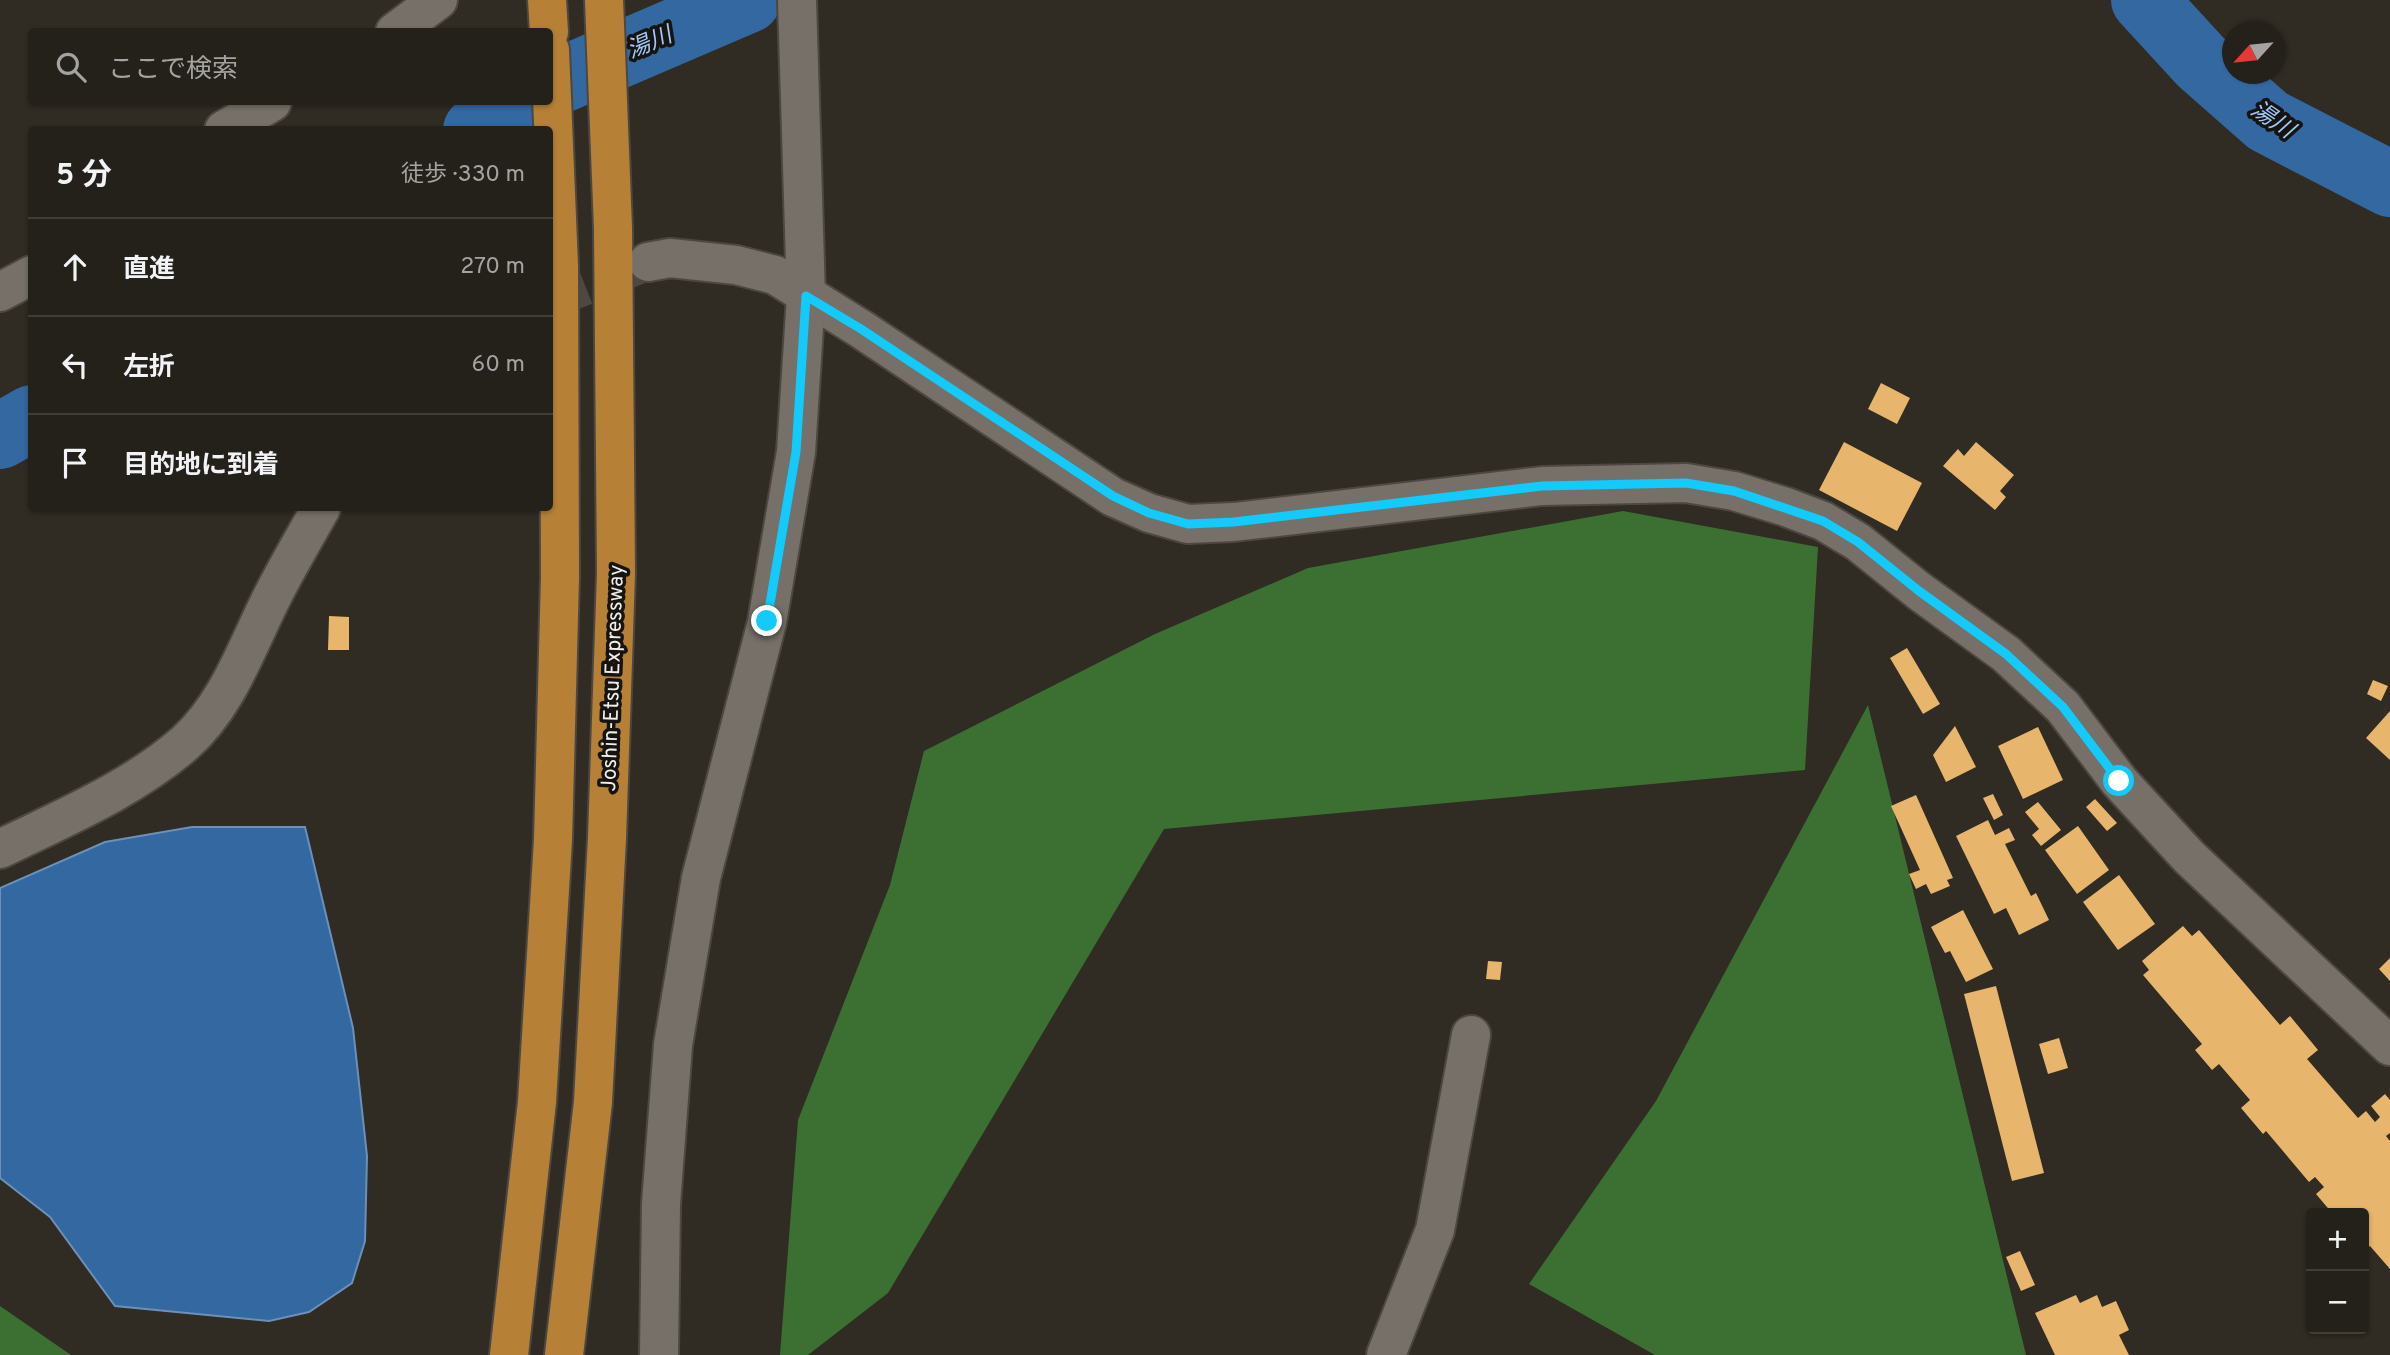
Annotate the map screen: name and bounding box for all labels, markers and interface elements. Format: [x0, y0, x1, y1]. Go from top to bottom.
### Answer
water label: 湯川 [623, 21, 680, 67]
north arrow [2222, 21, 2285, 84]
search box [28, 28, 553, 105]
icon: search [52, 48, 90, 86]
text: ここで検索 [108, 54, 238, 87]
water label: 湯川 [2244, 96, 2301, 148]
text: 5 分 [56, 158, 112, 195]
text: 徒歩 · 330 m [401, 161, 525, 190]
icon: ahead [56, 248, 94, 286]
text: 270 m [460, 253, 525, 282]
text: 直進 [123, 254, 175, 287]
icon: left [56, 346, 94, 384]
text: 60 m [472, 351, 525, 380]
text: 左折 [123, 352, 175, 385]
icon: arrive [56, 444, 94, 482]
text: 目的地に到着 [123, 450, 279, 483]
street label: Joshin-Etsu Expressway [596, 564, 631, 792]
route end [751, 605, 782, 636]
route start [2103, 765, 2134, 796]
map controls [2306, 1208, 2369, 1334]
button: + [2306, 1208, 2369, 1271]
button: − [2306, 1271, 2369, 1334]

